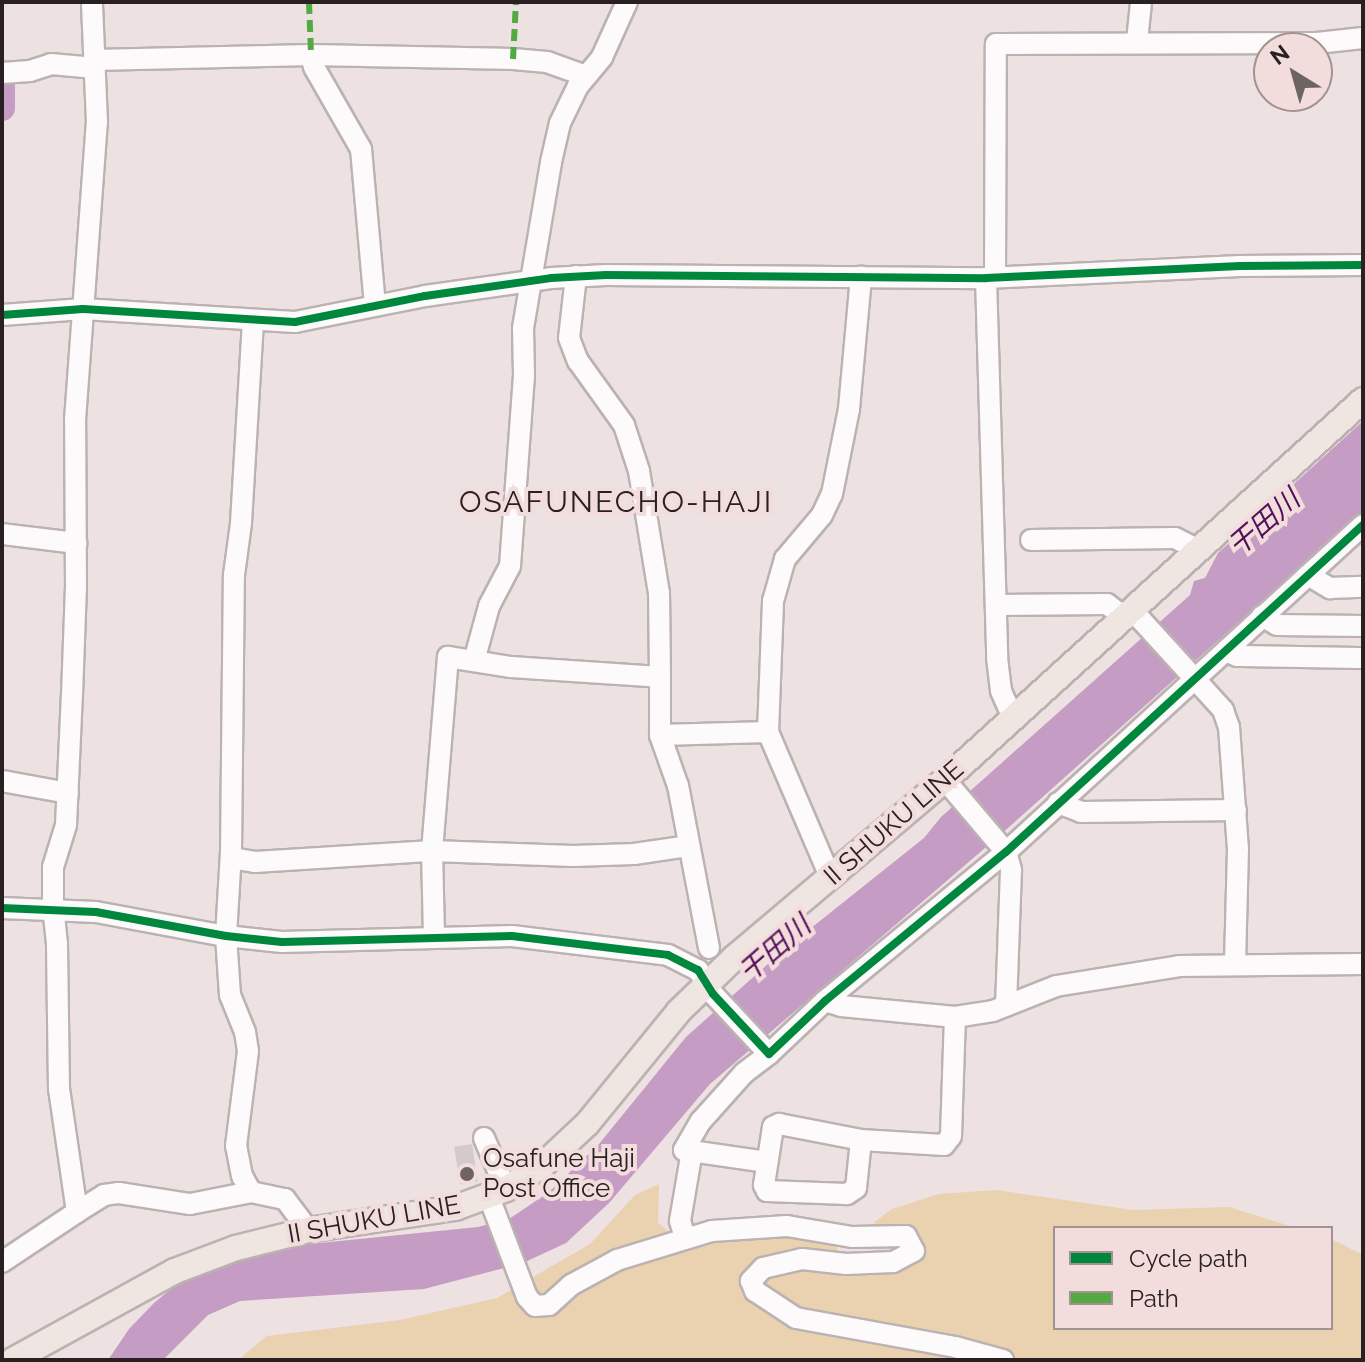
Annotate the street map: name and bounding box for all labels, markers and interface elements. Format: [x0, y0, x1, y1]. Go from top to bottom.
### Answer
north arrow [1253, 32, 1333, 112]
text: N [1265, 39, 1294, 70]
water label: 干田川 [1221, 483, 1307, 563]
district label: OSAFUNECHO-HAJI [459, 484, 773, 520]
street label: II SHUKU LINE [818, 754, 970, 892]
water label: 干田川 [732, 909, 818, 989]
place label: Osafune Haji Post Office [483, 1143, 635, 1204]
marker: Osafune Haji Post Office [458, 1165, 476, 1183]
street label: II SHUKU LINE [285, 1189, 463, 1251]
legend [1053, 1226, 1333, 1330]
text: Cycle path [1129, 1244, 1248, 1273]
text: Path [1129, 1284, 1179, 1313]

